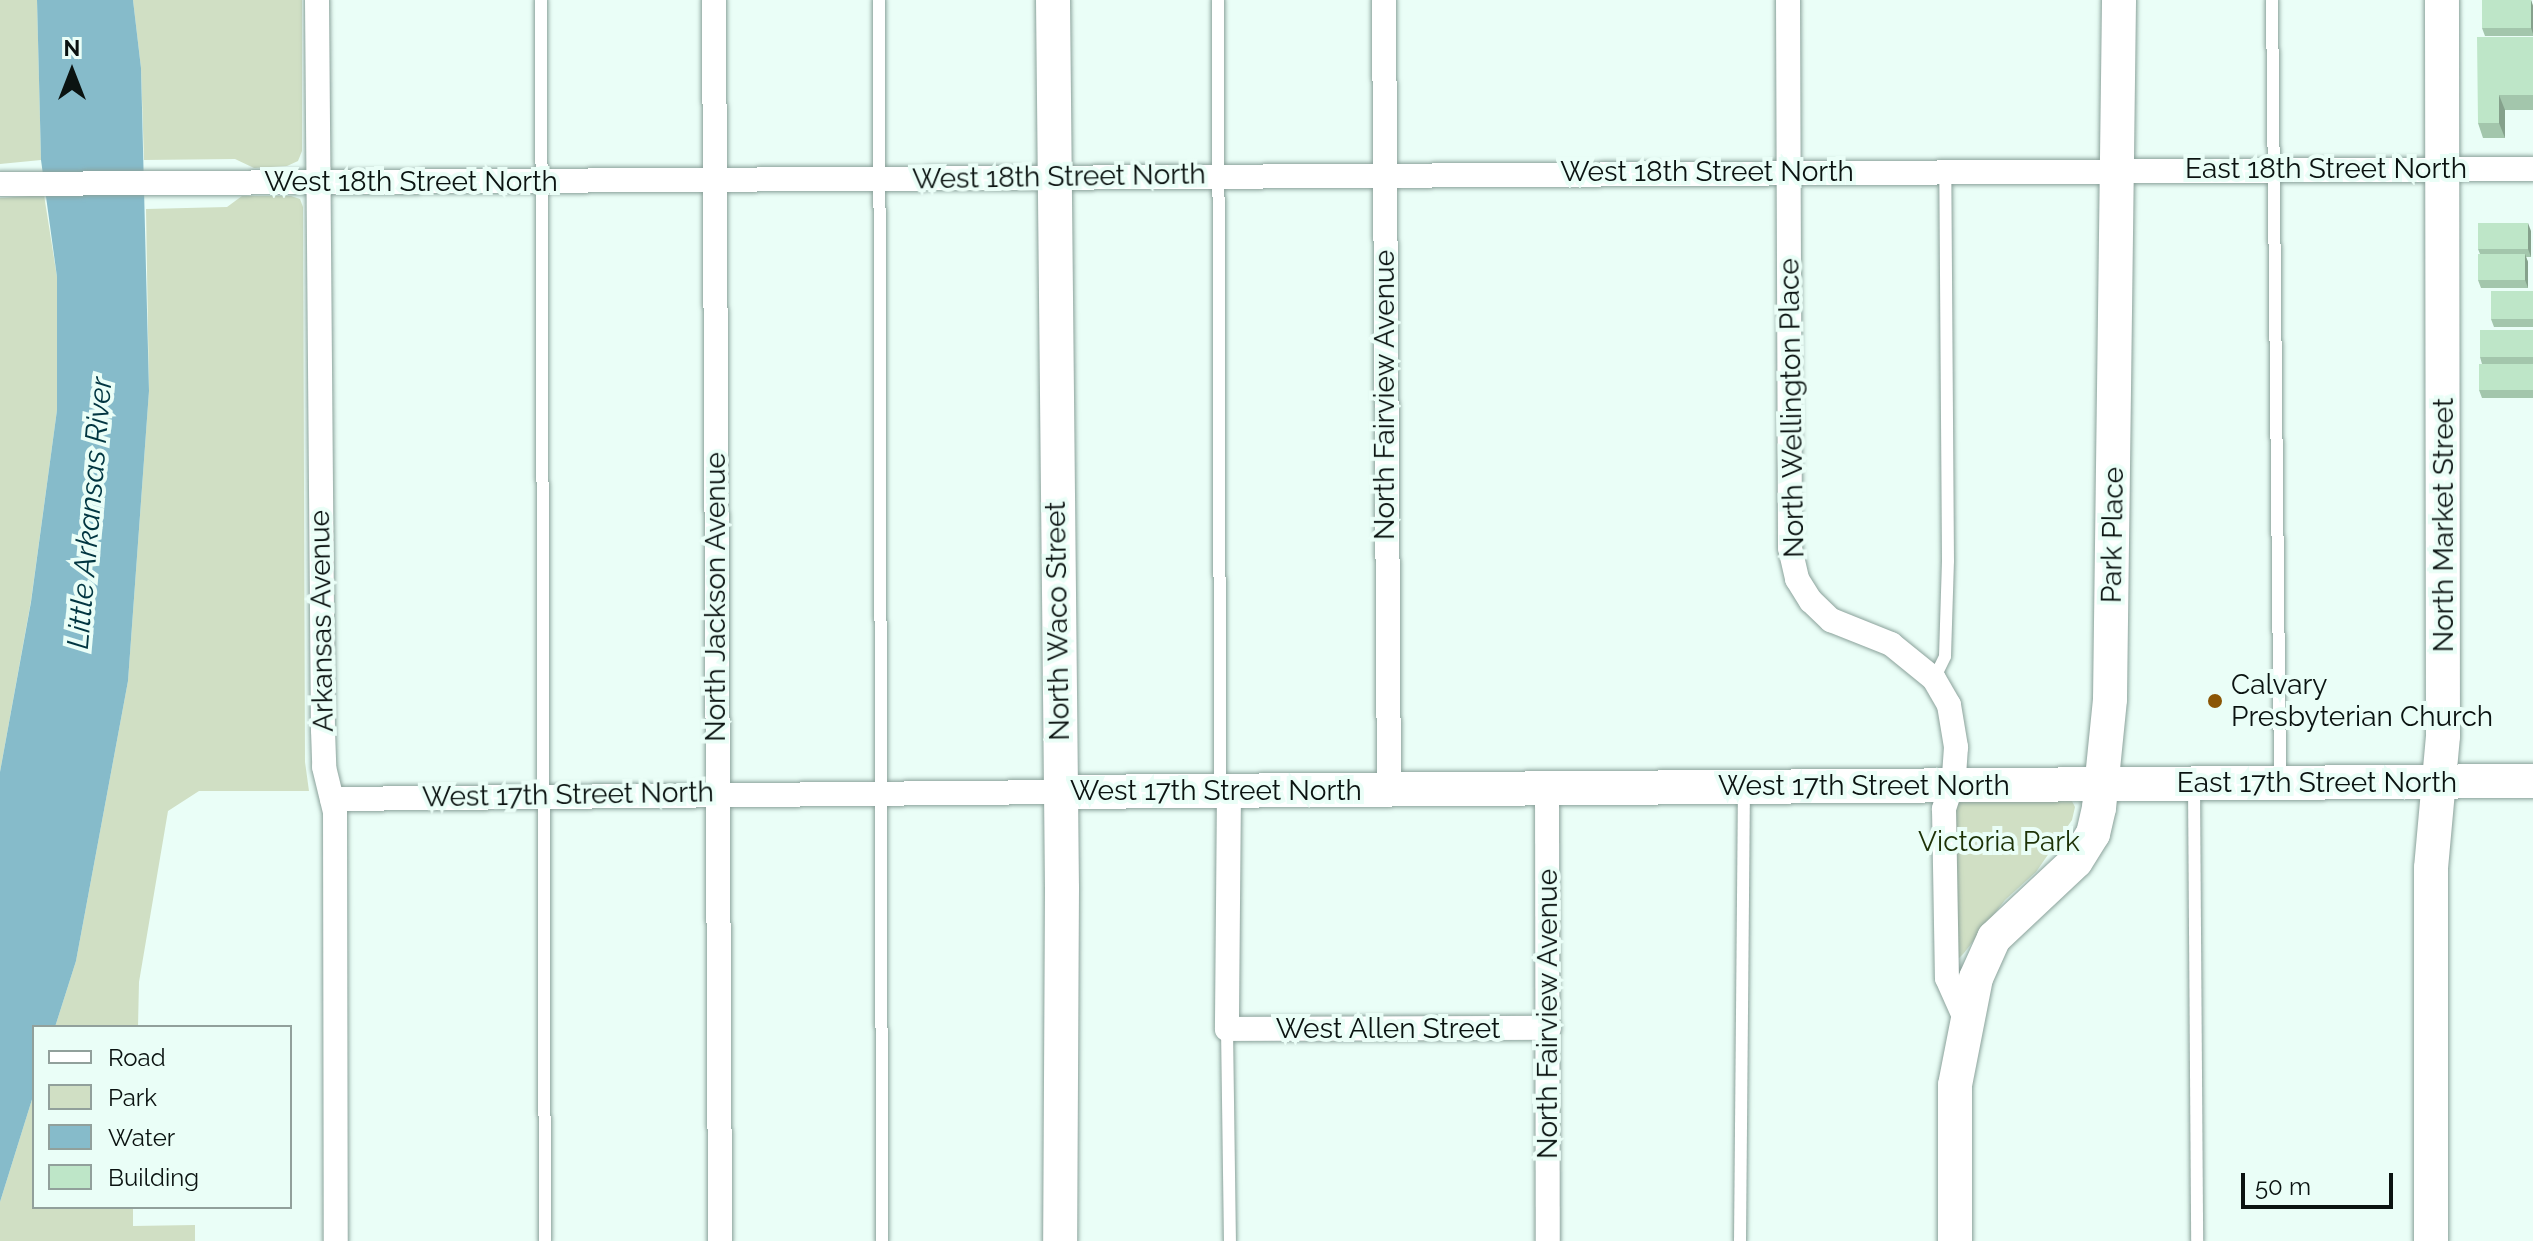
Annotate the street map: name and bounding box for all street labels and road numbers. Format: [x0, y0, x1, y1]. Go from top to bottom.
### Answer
street label: East 18th Street North [2185, 152, 2467, 186]
street label: West 18th Street North [1560, 155, 1854, 189]
street label: West 18th Street North [912, 158, 1206, 196]
street label: West 18th Street North [264, 165, 558, 199]
street label: North Fairview Avenue [1368, 249, 1402, 541]
street label: North Wellington Place [1773, 257, 1811, 559]
street label: North Market Street [2427, 398, 2461, 652]
street label: North Jackson Avenue [699, 451, 733, 743]
street label: Park Place [2095, 467, 2131, 603]
street label: North Waco Street [1039, 501, 1077, 741]
street label: Arkansas Avenue [303, 509, 341, 733]
street label: East 17th Street North [2177, 766, 2457, 800]
street label: West 17th Street North [1718, 769, 2010, 803]
street label: West 17th Street North [1070, 774, 1362, 808]
street label: West 17th Street North [422, 776, 714, 814]
street label: North Fairview Avenue [1531, 868, 1565, 1160]
street label: West Allen Street [1275, 1012, 1501, 1046]

